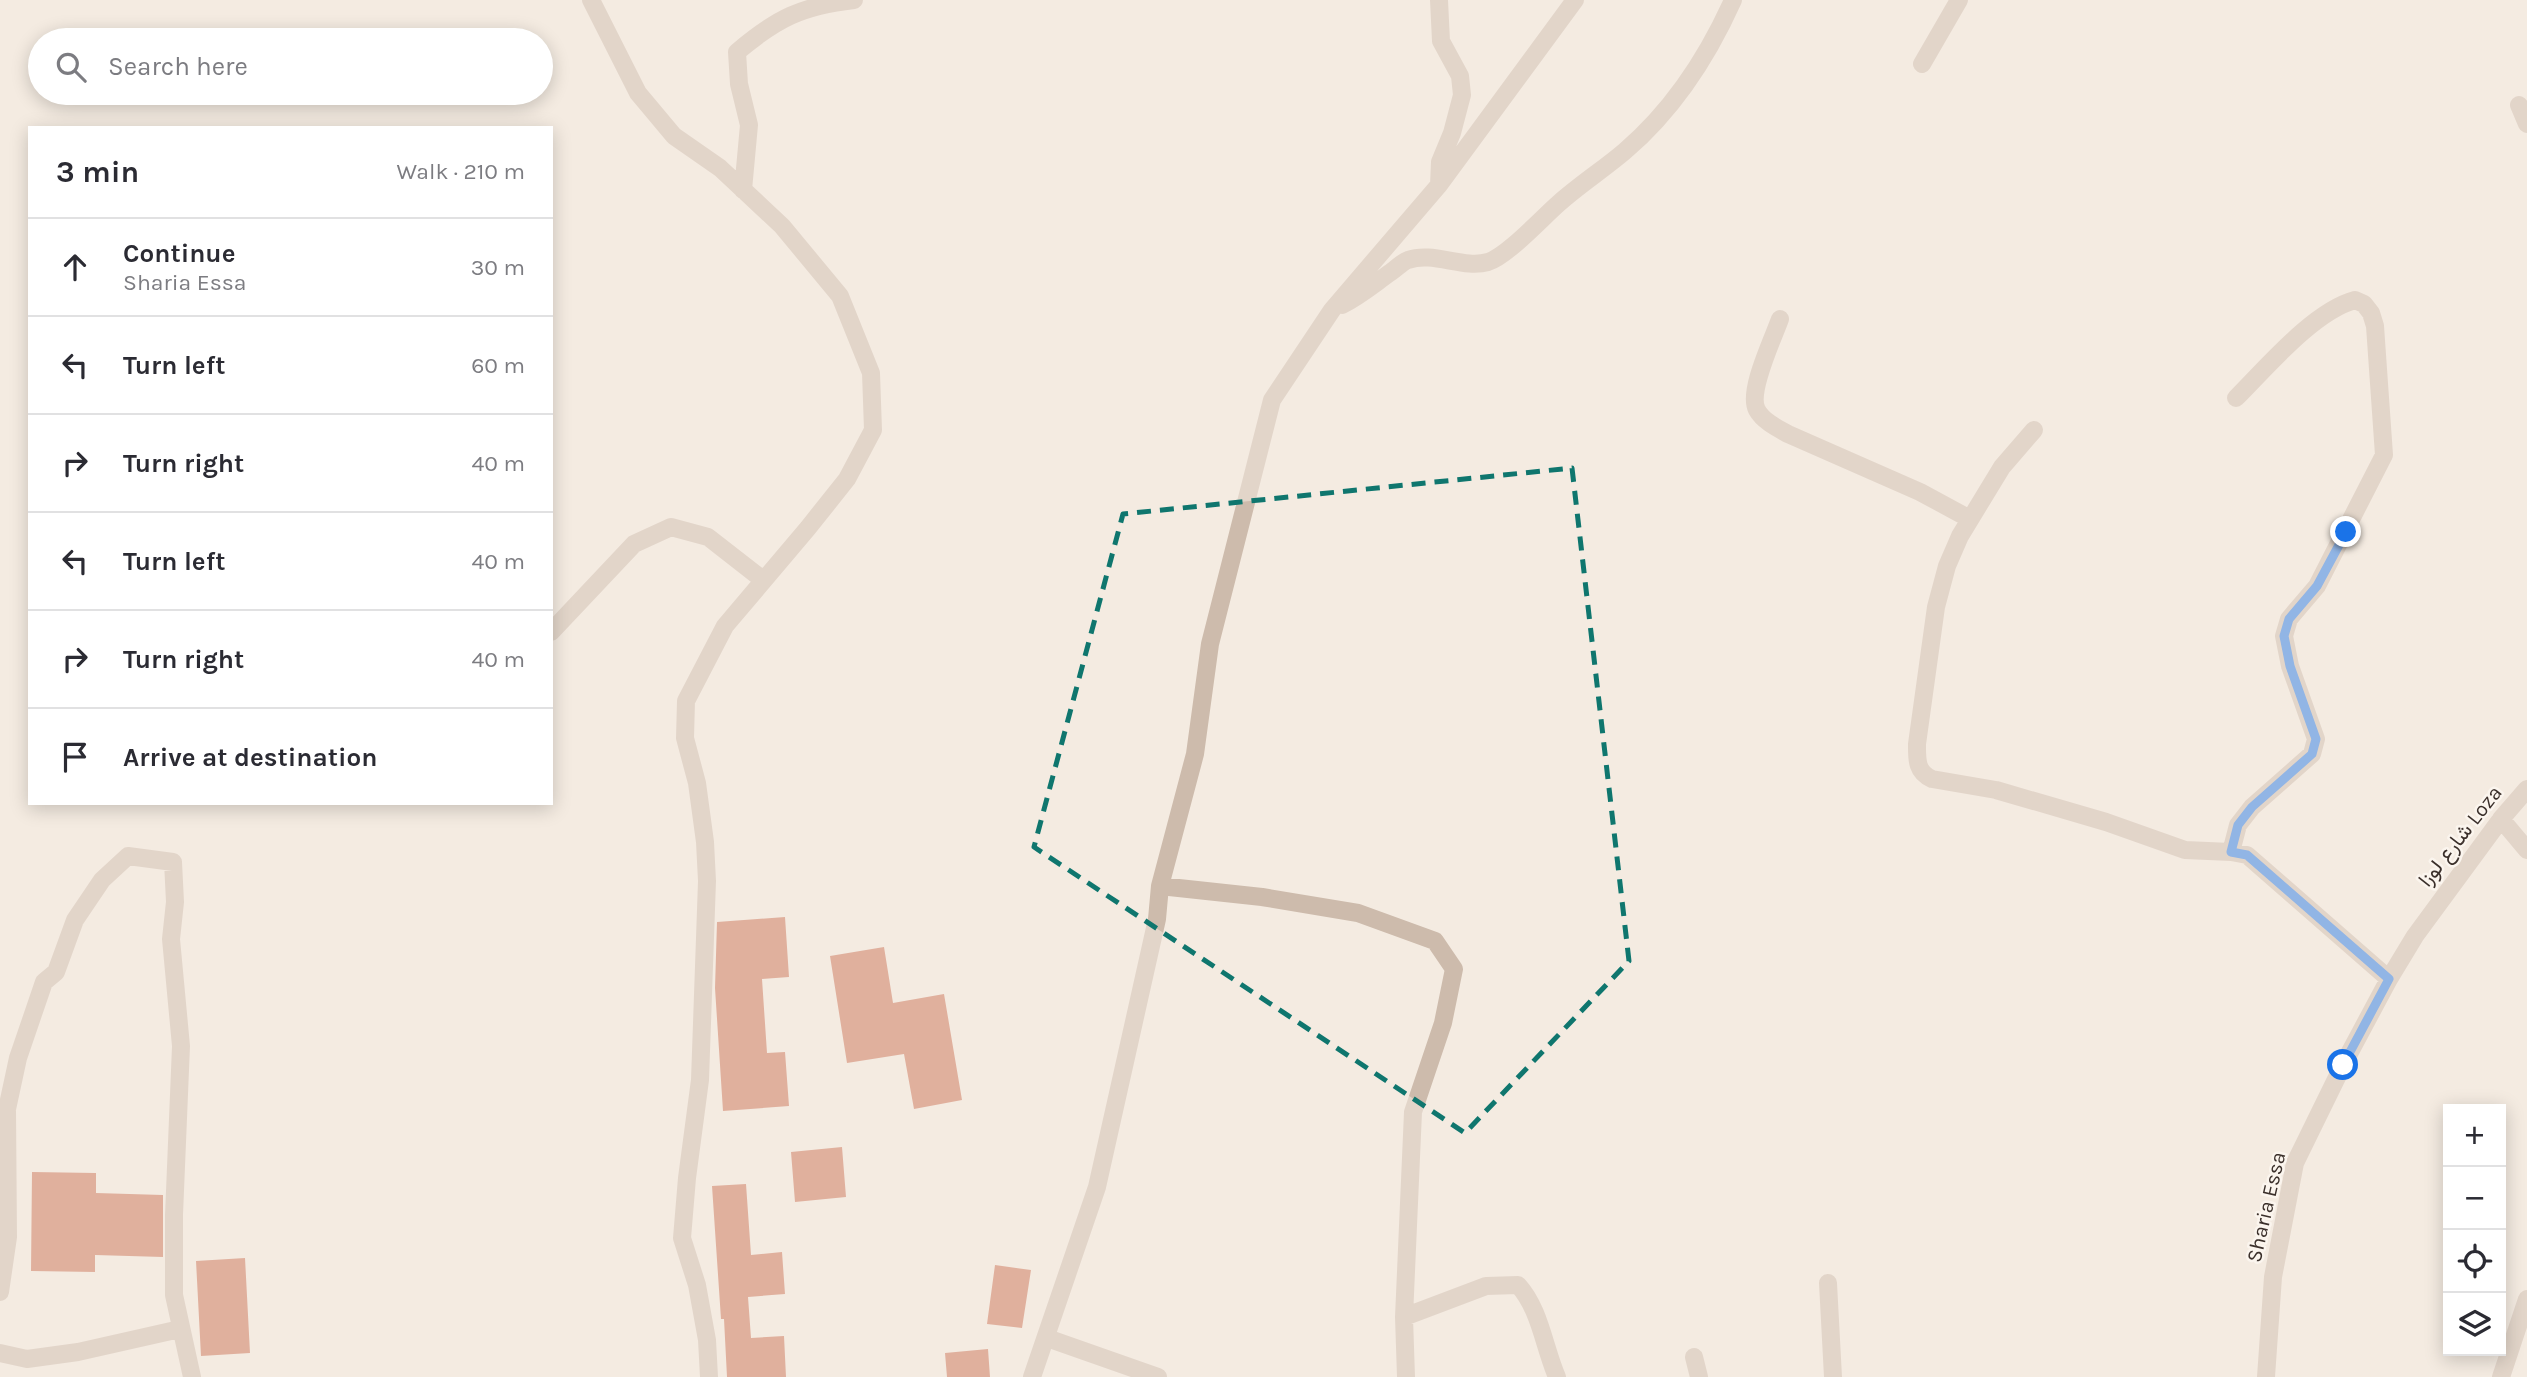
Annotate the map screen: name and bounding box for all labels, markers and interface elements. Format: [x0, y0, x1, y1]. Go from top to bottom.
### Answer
search box [28, 28, 553, 105]
icon: search [52, 48, 90, 86]
text: Search here [108, 51, 248, 82]
text: 3 min [56, 154, 139, 190]
text: Walk · 210 m [397, 158, 525, 185]
text: Continue [123, 238, 235, 269]
icon: ahead [56, 248, 94, 286]
text: 30 m [471, 254, 525, 281]
text: Sharia Essa [123, 269, 247, 296]
icon: left [56, 346, 94, 384]
text: Turn left [123, 350, 225, 381]
text: 60 m [471, 352, 525, 379]
icon: right [56, 444, 94, 482]
text: Turn right [123, 448, 244, 479]
text: 40 m [472, 450, 525, 477]
route end [2330, 516, 2361, 547]
icon: left [56, 542, 94, 580]
text: Turn left [123, 546, 225, 577]
text: 40 m [472, 548, 525, 575]
icon: right [56, 640, 94, 678]
text: Turn right [123, 644, 244, 675]
text: 40 m [472, 646, 525, 673]
icon: arrive [56, 738, 94, 776]
text: Arrive at destination [123, 742, 377, 773]
street label: شارع لوزا Loza [2413, 781, 2508, 892]
route start [2327, 1049, 2358, 1080]
map controls [2443, 1104, 2506, 1356]
button: + [2443, 1104, 2506, 1167]
street label: Sharia Essa [2242, 1149, 2290, 1265]
button: − [2443, 1167, 2506, 1230]
button: locate [2443, 1230, 2506, 1293]
button: layers [2443, 1293, 2506, 1356]

